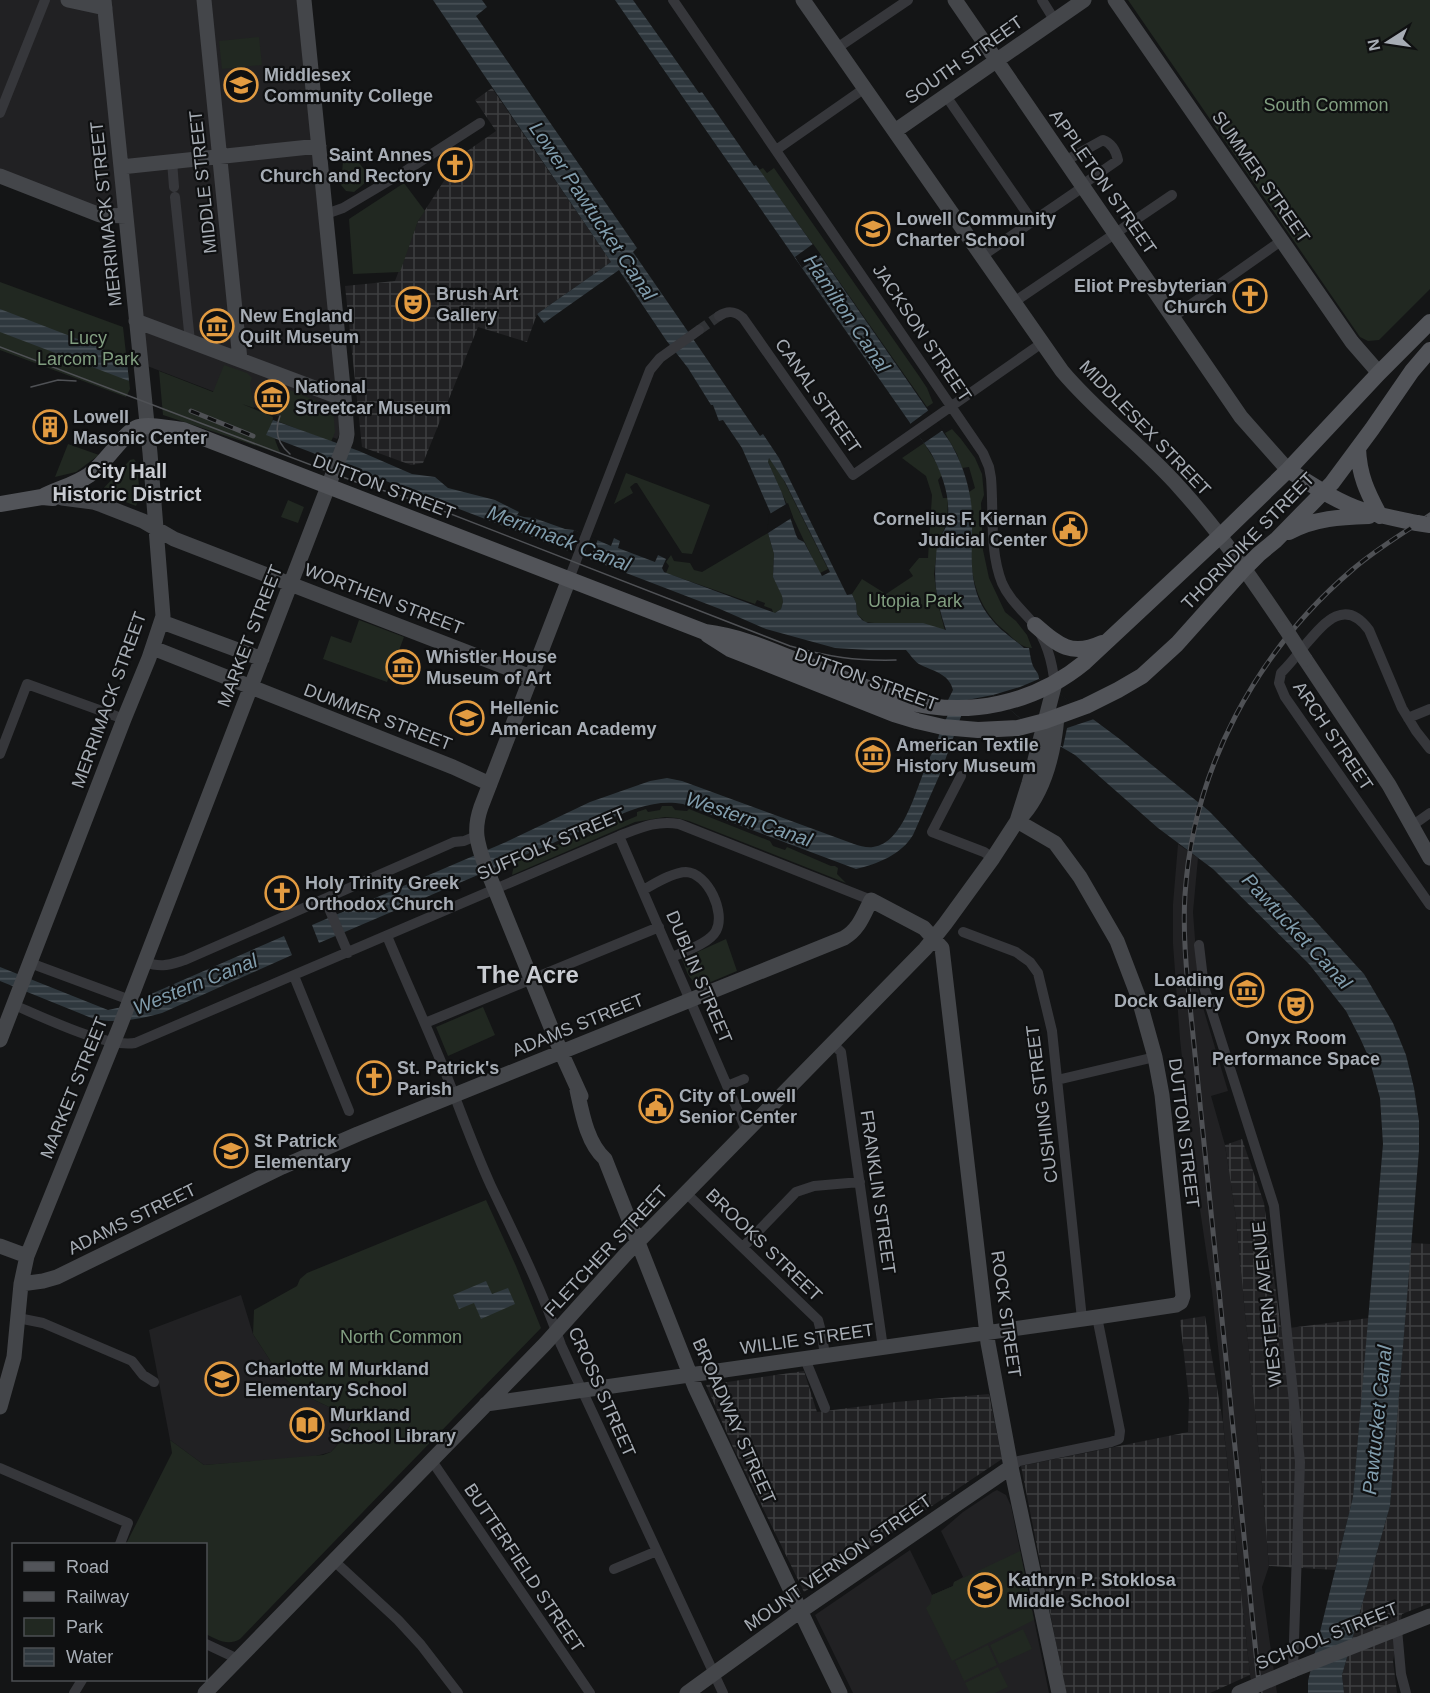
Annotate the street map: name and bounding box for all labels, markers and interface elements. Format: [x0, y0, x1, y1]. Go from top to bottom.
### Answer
street label: SOUTH STREET [901, 12, 1027, 108]
north arrow [1358, 12, 1418, 72]
text: N [1364, 38, 1383, 52]
place label: Middlesex Community College [264, 65, 433, 106]
school or university icon: Middlesex Community College [223, 67, 259, 103]
park label: South Common [1263, 95, 1389, 115]
street label: APPLETON STREET [1046, 106, 1160, 258]
street label: SUMMER STREET [1208, 107, 1314, 247]
street label: MIDDLE STREET [186, 109, 220, 255]
water label: Lower Pawtucket Canal [525, 118, 661, 305]
street label: MERRIMACK STREET [86, 120, 126, 308]
place label: Saint Annes Church and Rectory [260, 145, 432, 186]
church icon: Saint Annes Church and Rectory [437, 147, 473, 183]
place label: Lowell Community Charter School [896, 209, 1056, 250]
school or university icon: Lowell Community Charter School [855, 211, 891, 247]
water label: Hamilton Canal [800, 250, 895, 376]
street label: JACKSON STREET [869, 261, 975, 405]
place label: Eliot Presbyterian Church [1074, 276, 1227, 317]
church icon: Eliot Presbyterian Church [1232, 278, 1268, 314]
place label: Brush Art Gallery [436, 284, 518, 325]
theatre icon: Brush Art Gallery [395, 286, 431, 322]
place label: New England Quilt Museum [240, 306, 359, 347]
museum icon: New England Quilt Museum [199, 308, 235, 344]
park label: Lucy Larcom Park [37, 328, 140, 369]
street label: CANAL STREET [771, 335, 865, 457]
street label: MIDDLESEX STREET [1075, 356, 1215, 500]
place label: National Streetcar Museum [295, 377, 451, 418]
museum icon: National Streetcar Museum [254, 379, 290, 415]
place label: Lowell Masonic Center [73, 407, 207, 448]
building icon: Lowell Masonic Center [32, 409, 68, 445]
street label: DUTTON STREET [310, 451, 458, 523]
district label: City Hall Historic District [53, 460, 202, 505]
street label: THORNDIKE STREET [1178, 469, 1318, 613]
water label: Merrimack Canal [484, 501, 634, 576]
place label: Cornelius F. Kiernan Judicial Center [873, 509, 1047, 550]
public building icon: Cornelius F. Kiernan Judicial Center [1052, 511, 1088, 547]
street label: WORTHEN STREET [302, 559, 466, 639]
street label: MARKET STREET [214, 562, 286, 710]
park label: Utopia Park [868, 591, 963, 611]
street label: MERRIMACK STREET [68, 609, 150, 791]
street label: DUTTON STREET [792, 644, 940, 714]
place label: Whistler House Museum of Art [426, 647, 557, 688]
museum icon: Whistler House Museum of Art [385, 649, 421, 685]
street label: ARCH STREET [1289, 678, 1377, 794]
street label: DUMMER STREET [301, 680, 455, 754]
place label: Hellenic American Academy [490, 698, 656, 739]
school or university icon: Hellenic American Academy [449, 700, 485, 736]
place label: American Textile History Museum [896, 735, 1039, 776]
museum icon: American Textile History Museum [855, 737, 891, 773]
water label: Western Canal [683, 787, 815, 851]
street label: SUFFOLK STREET [474, 804, 628, 884]
water label: Pawtucket Canal [1238, 869, 1357, 994]
place label: Holy Trinity Greek Orthodox Church [305, 873, 460, 914]
church icon: Holy Trinity Greek Orthodox Church [264, 875, 300, 911]
street label: DUBLIN STREET [662, 908, 736, 1046]
water label: Western Canal [130, 949, 261, 1019]
district label: The Acre [477, 961, 579, 988]
place label: Loading Dock Gallery [1114, 970, 1224, 1011]
museum icon: Loading Dock Gallery [1229, 972, 1265, 1008]
theatre icon: Onyx Room Performance Space [1278, 988, 1314, 1024]
street label: ADAMS STREET [509, 989, 647, 1061]
street label: MARKET STREET [37, 1014, 111, 1162]
street label: CUSHING STREET [1022, 1024, 1062, 1184]
place label: Onyx Room Performance Space [1212, 1028, 1380, 1069]
street label: DUTTON STREET [1165, 1057, 1203, 1209]
place label: St. Patrick's Parish [397, 1058, 499, 1099]
church icon: St. Patrick's Parish [356, 1060, 392, 1096]
place label: City of Lowell Senior Center [679, 1086, 797, 1127]
public building icon: City of Lowell Senior Center [638, 1088, 674, 1124]
street label: FRANKLIN STREET [857, 1109, 899, 1275]
place label: St Patrick Elementary [254, 1131, 351, 1172]
school or university icon: St Patrick Elementary [213, 1133, 249, 1169]
street label: ADAMS STREET [65, 1179, 199, 1259]
street label: FLETCHER STREET [540, 1182, 672, 1320]
street label: BROOKS STREET [702, 1185, 826, 1305]
street label: WESTERN AVENUE [1248, 1220, 1286, 1388]
street label: ROCK STREET [987, 1249, 1025, 1379]
street label: WILLIE STREET [739, 1320, 875, 1358]
street label: CROSS STREET [564, 1324, 640, 1460]
park label: North Common [340, 1327, 462, 1347]
street label: BROADWAY STREET [689, 1335, 779, 1507]
water label: Pawtucket Canal [1358, 1344, 1396, 1496]
place label: Charlotte M Murkland Elementary School [245, 1359, 429, 1400]
school or university icon: Charlotte M Murkland Elementary School [204, 1361, 240, 1397]
place label: Murkland School Library [330, 1405, 456, 1446]
library icon: Murkland School Library [289, 1407, 325, 1443]
street label: BUTTERFIELD STREET [460, 1480, 588, 1656]
street label: MOUNT VERNON STREET [741, 1491, 935, 1635]
legend [12, 1543, 207, 1681]
text: Road [66, 1557, 109, 1577]
place label: Kathryn P. Stoklosa Middle School [1008, 1570, 1177, 1611]
school or university icon: Kathryn P. Stoklosa Middle School [967, 1572, 1003, 1608]
text: Railway [66, 1587, 129, 1607]
street label: SCHOOL STREET [1253, 1598, 1401, 1674]
text: Park [66, 1617, 104, 1637]
text: Water [66, 1647, 113, 1667]

